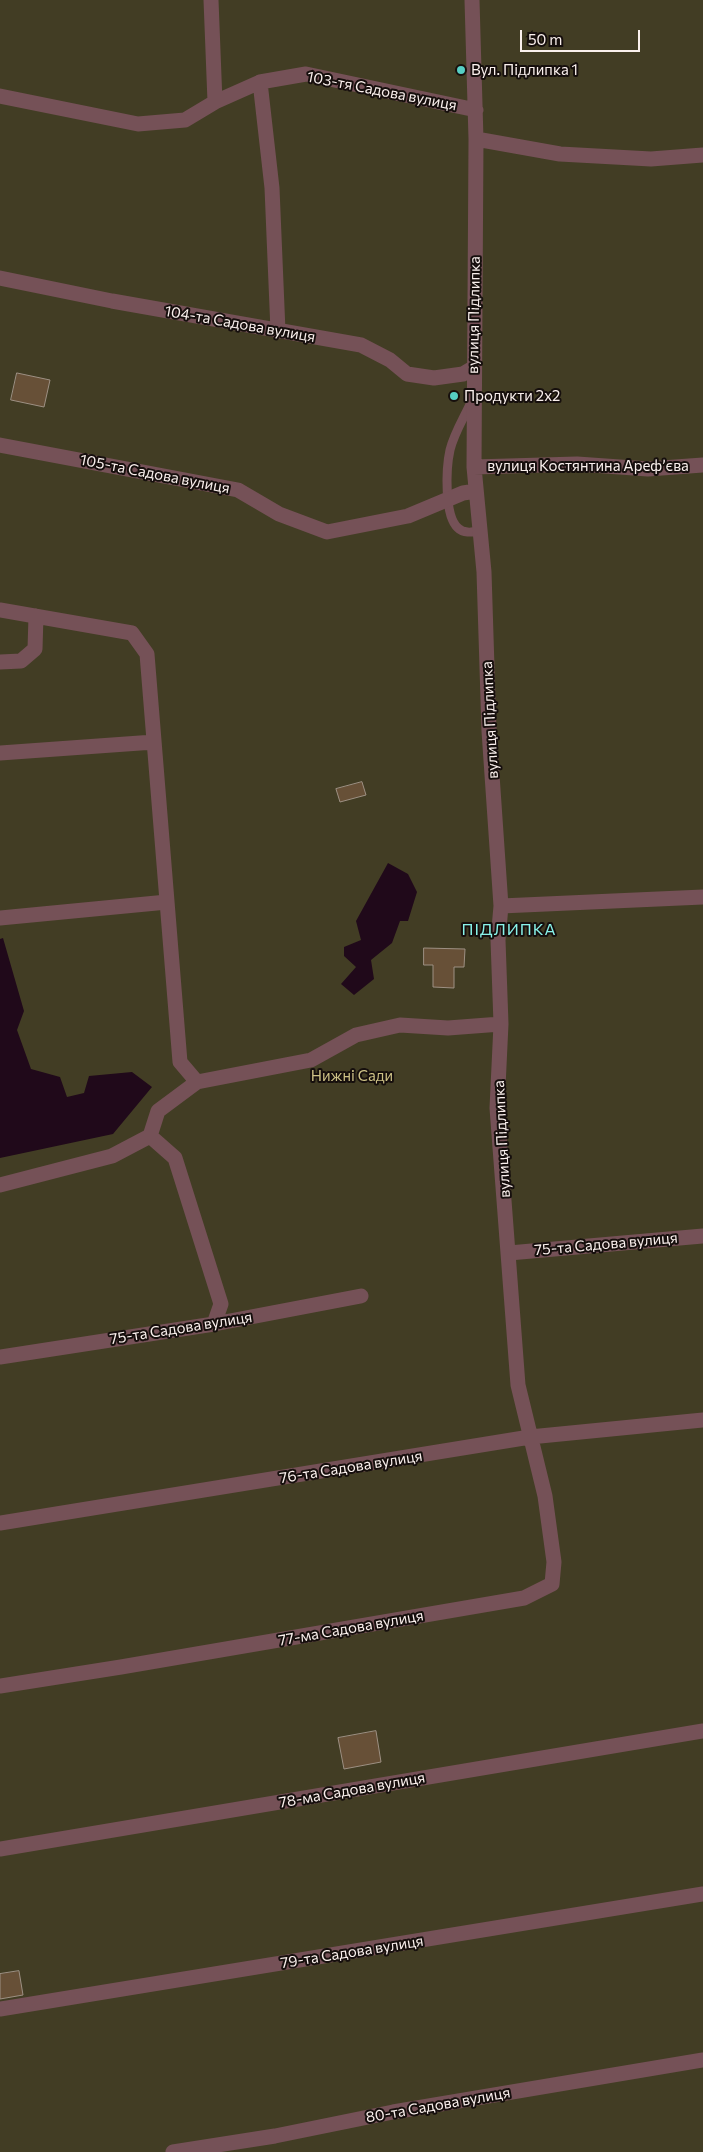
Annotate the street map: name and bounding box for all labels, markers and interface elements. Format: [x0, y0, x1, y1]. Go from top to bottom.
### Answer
scale bar [523, 20, 643, 52]
text: 50 m [528, 30, 562, 48]
place label: Вул. Підлипка 1 [471, 61, 578, 79]
marker: Вул. Підлипка 1 [455, 64, 467, 76]
street label: 103-тя Садова вулиця [306, 68, 458, 114]
street label: вулиця Підлипка [464, 256, 484, 374]
street label: 104-та Садова вулиця [163, 302, 317, 346]
place label: Продукти 2х2 [464, 387, 560, 405]
marker: Продукти 2х2 [448, 390, 460, 402]
street label: 105-та Садова вулиця [79, 451, 231, 497]
street label: вулиця Костянтина Арефʼєва [487, 457, 689, 475]
street label: вулиця Підлипка [478, 661, 502, 779]
district label: ПІДЛИПКА [460, 920, 558, 940]
park label: Нижні Сади [311, 1067, 393, 1085]
street label: вулиця Підлипка [490, 1080, 514, 1198]
street label: 75-та Садова вулиця [533, 1229, 679, 1259]
street label: 75-та Садова вулиця [108, 1308, 254, 1348]
street label: 76-та Садова вулиця [278, 1447, 424, 1487]
street label: 77-ма Садова вулиця [277, 1606, 425, 1650]
street label: 78-ма Садова вулиця [278, 1768, 426, 1812]
street label: 79-та Садова вулиця [279, 1932, 425, 1972]
street label: 80-та Садова вулиця [364, 2083, 512, 2127]

